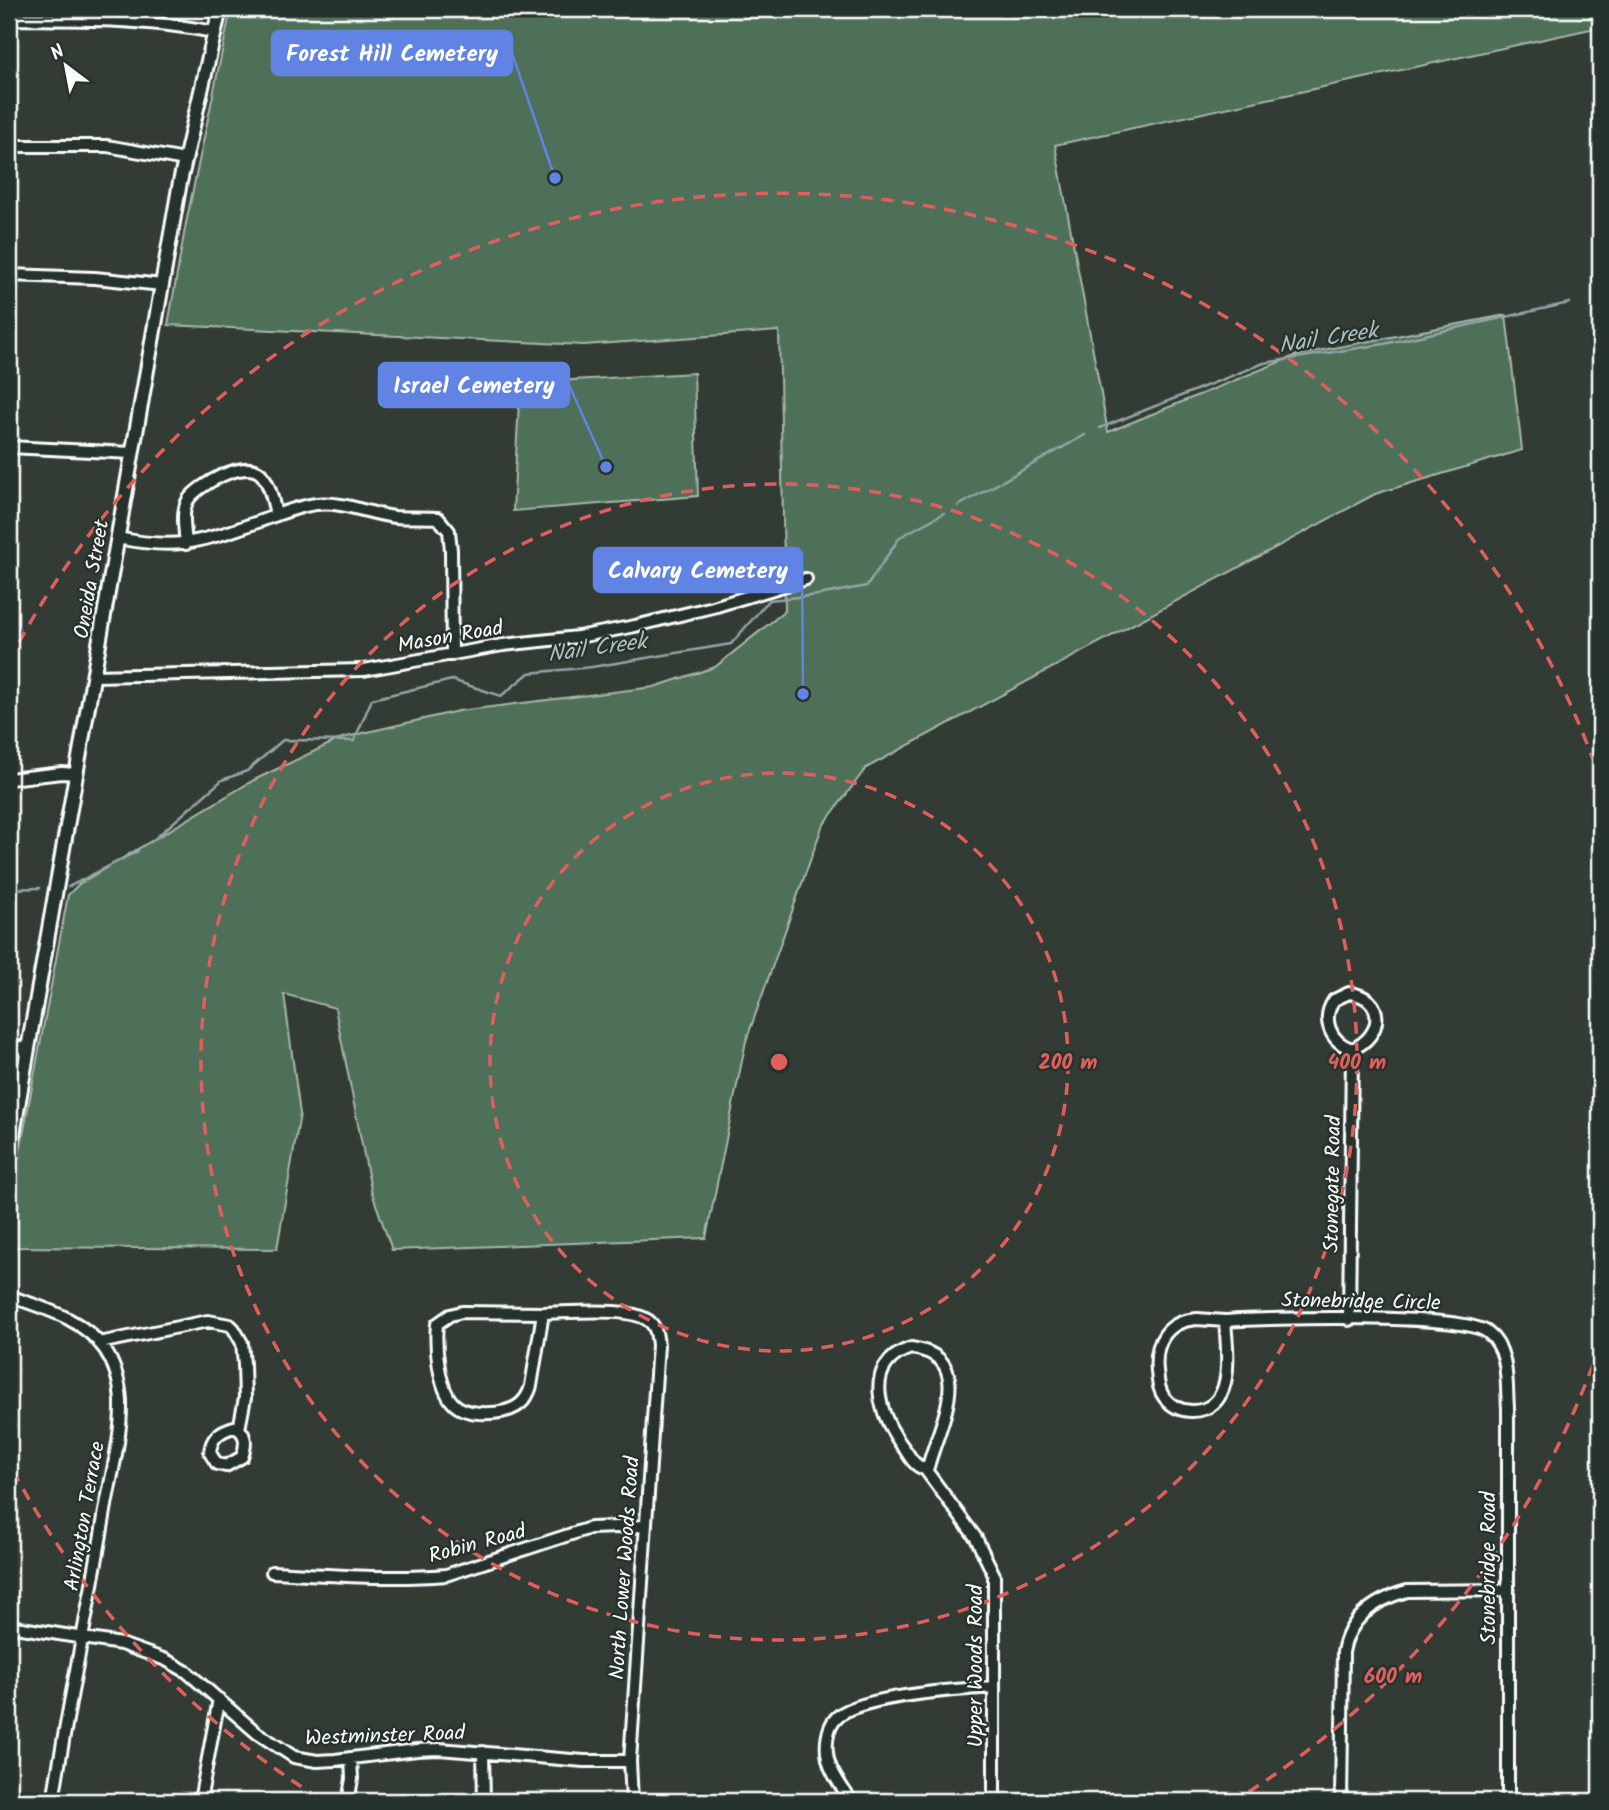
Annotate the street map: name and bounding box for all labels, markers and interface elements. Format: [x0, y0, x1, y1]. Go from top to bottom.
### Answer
callout: Forest Hill Cemetery [272, 31, 512, 75]
north arrow [32, 32, 102, 102]
text: N [45, 37, 71, 69]
text: Forest Hill Cemetery [286, 37, 498, 73]
water label: Nail Creek [1276, 313, 1383, 365]
callout: Israel Cemetery [379, 363, 569, 407]
text: Israel Cemetery [393, 369, 555, 405]
street label: Oneida Street [66, 516, 119, 641]
callout: Calvary Cemetery [594, 548, 802, 592]
text: Calvary Cemetery [608, 554, 788, 590]
street label: Mason Road [395, 612, 506, 663]
water label: Nail Creek [545, 624, 652, 674]
text: 200 m [1038, 1047, 1098, 1080]
text: 400 m [1328, 1047, 1386, 1080]
centre of rings [767, 1050, 791, 1074]
street label: Stonegate Road [1316, 1115, 1351, 1253]
street label: Stonebridge Circle [1281, 1285, 1441, 1320]
street label: Arlington Terrace [56, 1438, 115, 1594]
street label: North Lower Woods Road [601, 1455, 650, 1681]
street label: Stonebridge Road [1473, 1491, 1506, 1644]
street label: Robin Road [425, 1515, 530, 1573]
street label: Upper Woods Road [960, 1584, 993, 1747]
text: 600 m [1364, 1661, 1422, 1694]
street label: Westminster Road [305, 1717, 466, 1756]

